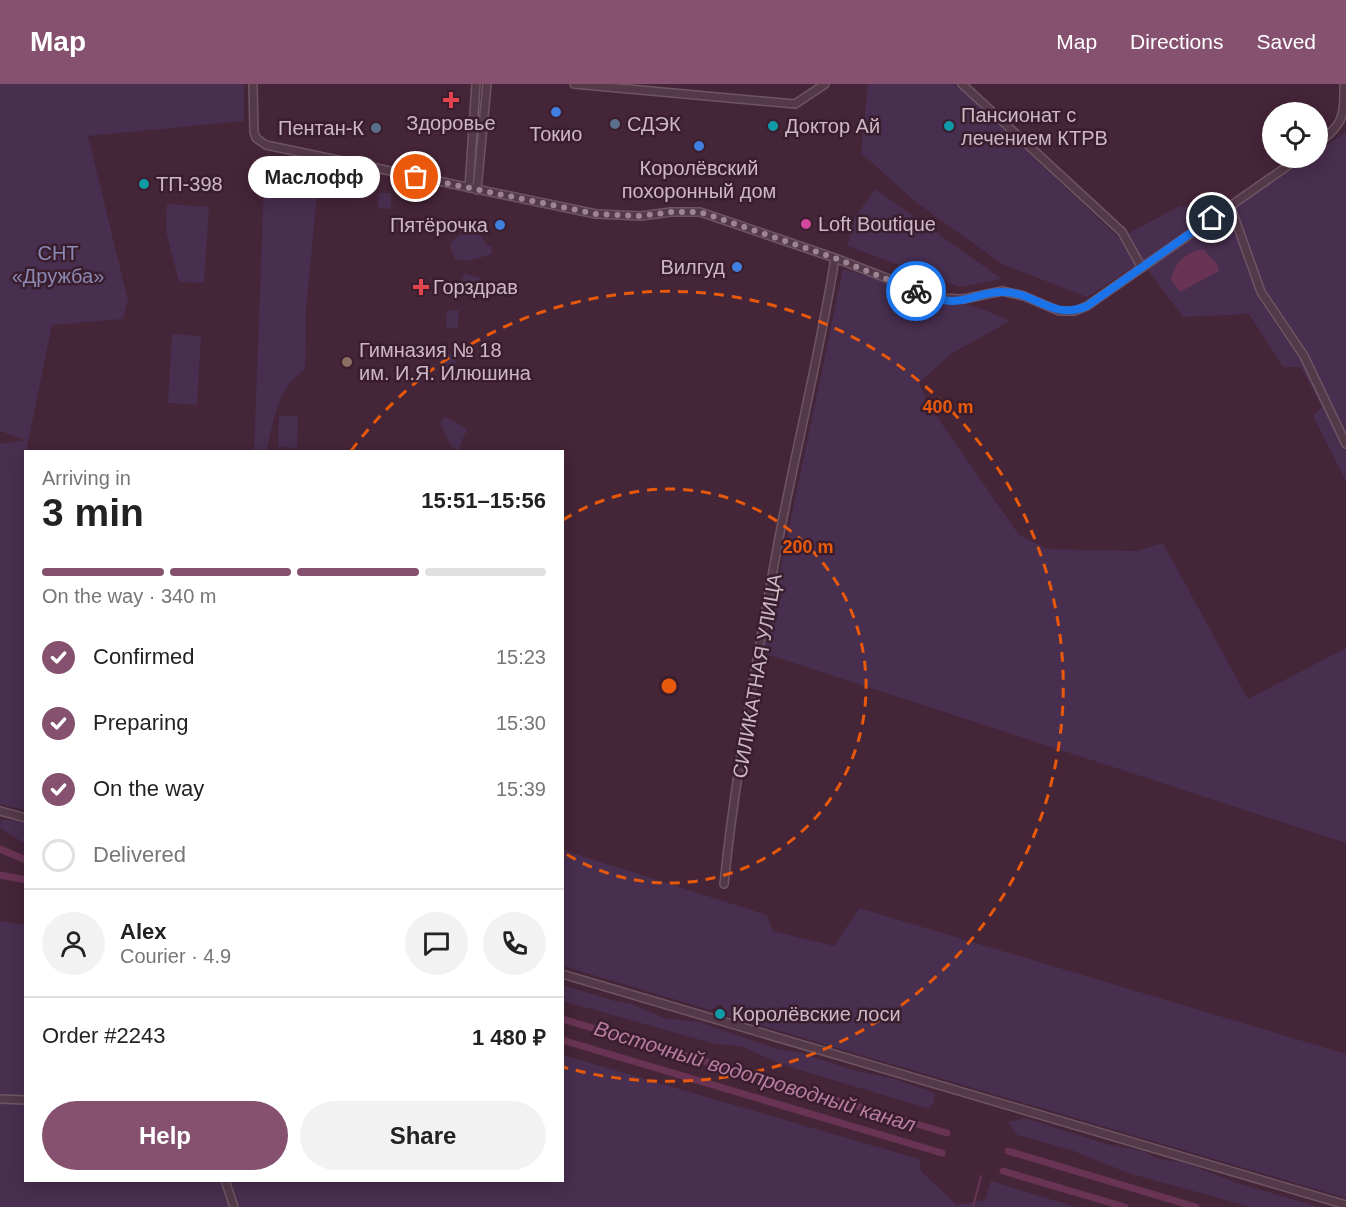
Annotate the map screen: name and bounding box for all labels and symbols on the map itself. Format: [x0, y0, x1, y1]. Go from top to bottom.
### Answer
marker: Здоровье [442, 91, 460, 109]
place label: Пансионат с лечением КТРВ [961, 104, 1108, 149]
marker: Токио [549, 105, 563, 119]
place label: Здоровье [406, 112, 496, 134]
place label: СДЭК [627, 113, 681, 135]
place label: Доктор Ай [785, 115, 880, 137]
place label: Пентан-К [278, 117, 364, 139]
marker: СДЭК [608, 117, 622, 131]
marker: Доктор Ай [766, 119, 780, 133]
marker: Пансионат с лечением КТРВ [942, 119, 956, 133]
marker: Пентан-К [369, 121, 383, 135]
place label: Токио [530, 123, 582, 145]
marker: Королёвский похоронный дом [692, 139, 706, 153]
pin [390, 151, 441, 202]
callout: Маслофф [248, 156, 380, 198]
place label: Королёвский похоронный дом [622, 157, 776, 202]
place label: ТП-398 [156, 173, 223, 195]
marker: ТП-398 [137, 177, 151, 191]
pin [1186, 192, 1237, 243]
place label: Loft Boutique [818, 213, 936, 235]
place label: Пятёрочка [390, 214, 489, 236]
marker: Loft Boutique [799, 217, 813, 231]
marker: Пятёрочка [493, 218, 507, 232]
park label: СНТ «Дружба» [12, 242, 104, 287]
place label: Вилгуд [661, 256, 725, 278]
marker: Вилгуд [730, 260, 744, 274]
courier [886, 261, 946, 321]
place label: Горздрав [433, 276, 518, 298]
marker: Горздрав [414, 280, 428, 294]
place label: Гимназия № 18 им. И.Я. Илюшина [359, 339, 532, 384]
marker: Гимназия № 18 им. И.Я. Илюшина [340, 355, 354, 369]
text: 400 m [922, 397, 974, 417]
text: 200 m [782, 537, 834, 557]
street label: СИЛИКАТНАЯ УЛИЦА [728, 571, 786, 780]
centre of rings [659, 676, 679, 696]
place label: Королёвские лоси [732, 1003, 901, 1025]
marker: Королёвские лоси [713, 1007, 727, 1021]
water label: Восточный водопроводный канал [592, 1016, 919, 1136]

